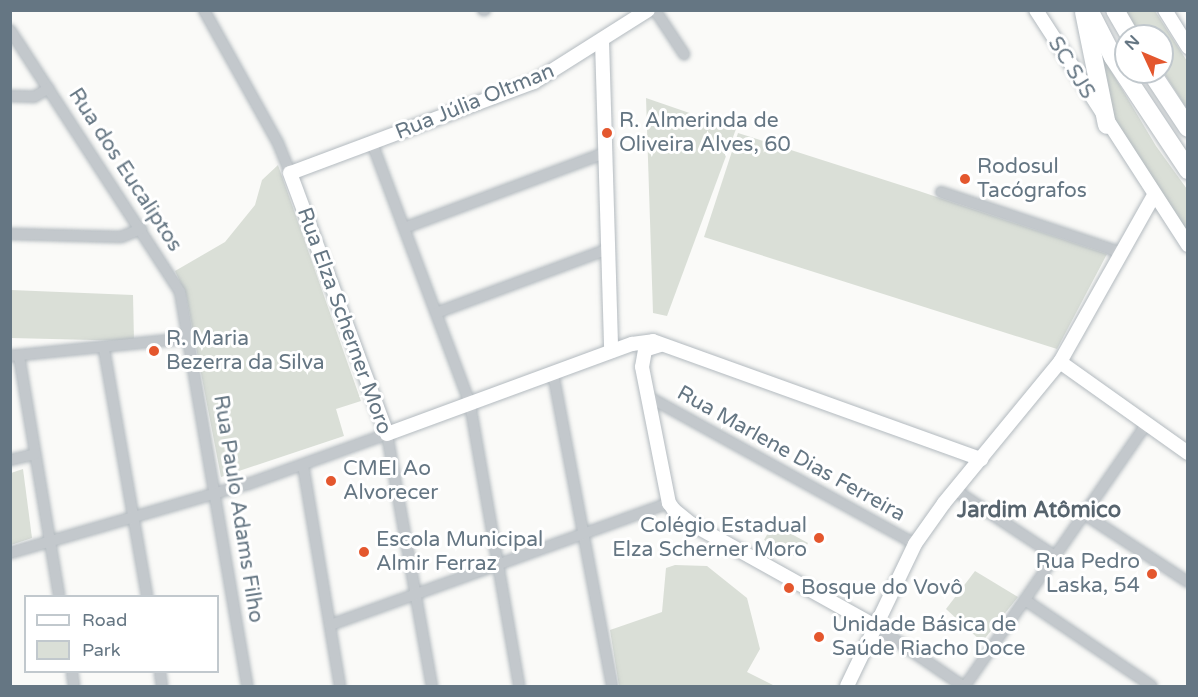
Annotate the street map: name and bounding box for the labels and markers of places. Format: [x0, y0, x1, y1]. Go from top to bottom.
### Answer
place label: R. Almerinda de Oliveira Alves, 60 [619, 108, 791, 158]
marker: R. Almerinda de Oliveira Alves, 60 [600, 126, 614, 140]
place label: Rodosul Tacógrafos [977, 154, 1087, 204]
marker: Rodosul Tacógrafos [958, 172, 972, 186]
place label: R. Maria Bezerra da Silva [166, 326, 325, 376]
marker: R. Maria Bezerra da Silva [147, 344, 161, 358]
place label: CMEI Ao Alvorecer [343, 456, 438, 506]
marker: CMEI Ao Alvorecer [324, 474, 338, 488]
place label: Colégio Estadual Elza Scherner Moro [612, 513, 807, 563]
place label: Escola Municipal Almir Ferraz [376, 527, 543, 577]
marker: Colégio Estadual Elza Scherner Moro [812, 531, 826, 545]
marker: Escola Municipal Almir Ferraz [357, 545, 371, 559]
place label: Rua Pedro Laska, 54 [1036, 549, 1140, 599]
marker: Rua Pedro Laska, 54 [1145, 567, 1159, 581]
place label: Bosque do Vovô [801, 575, 963, 601]
marker: Bosque do Vovô [782, 581, 796, 595]
place label: Unidade Básica de Saúde Riacho Doce [832, 612, 1025, 662]
marker: Unidade Básica de Saúde Riacho Doce [810, 628, 828, 646]

